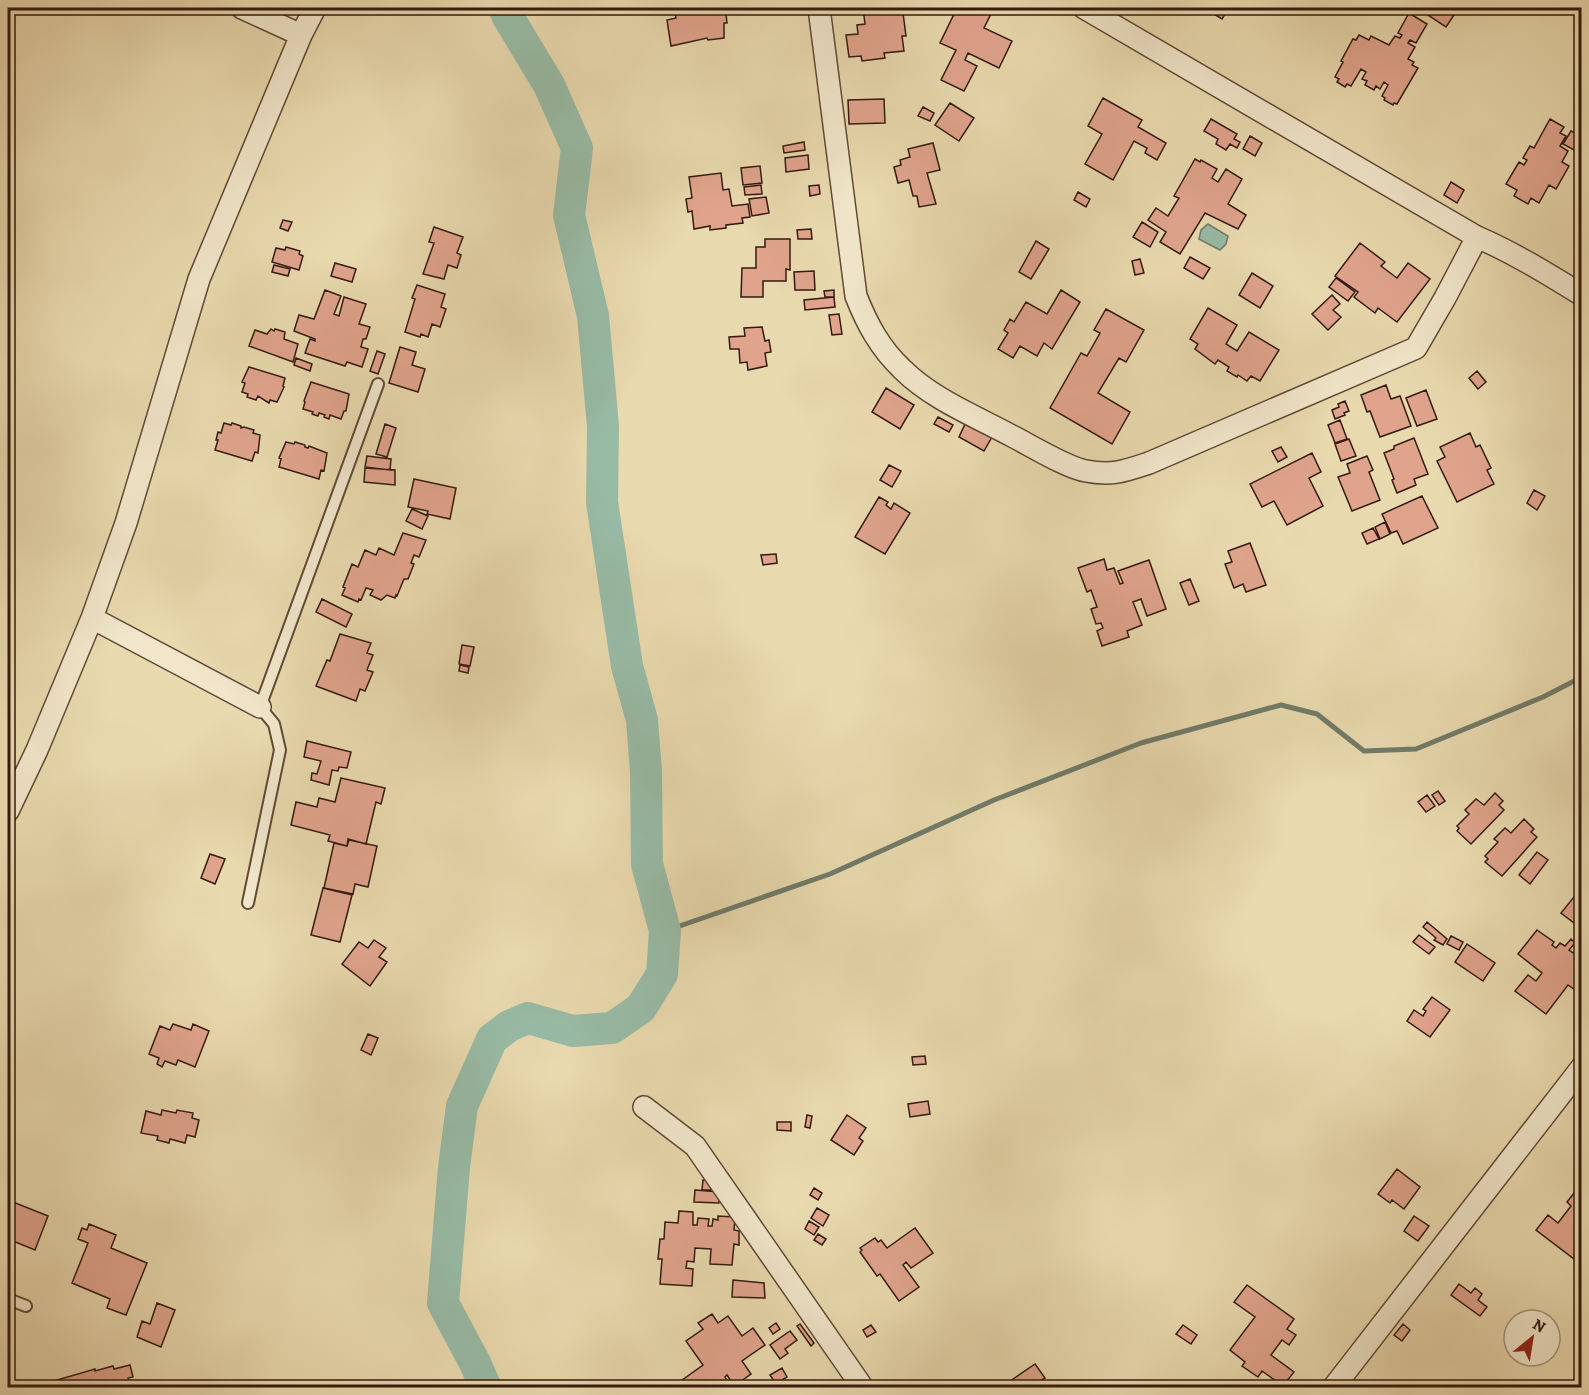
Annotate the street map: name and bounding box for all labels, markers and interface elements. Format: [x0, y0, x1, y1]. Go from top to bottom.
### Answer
north arrow [1502, 1308, 1562, 1368]
text: N [1528, 1313, 1550, 1338]

